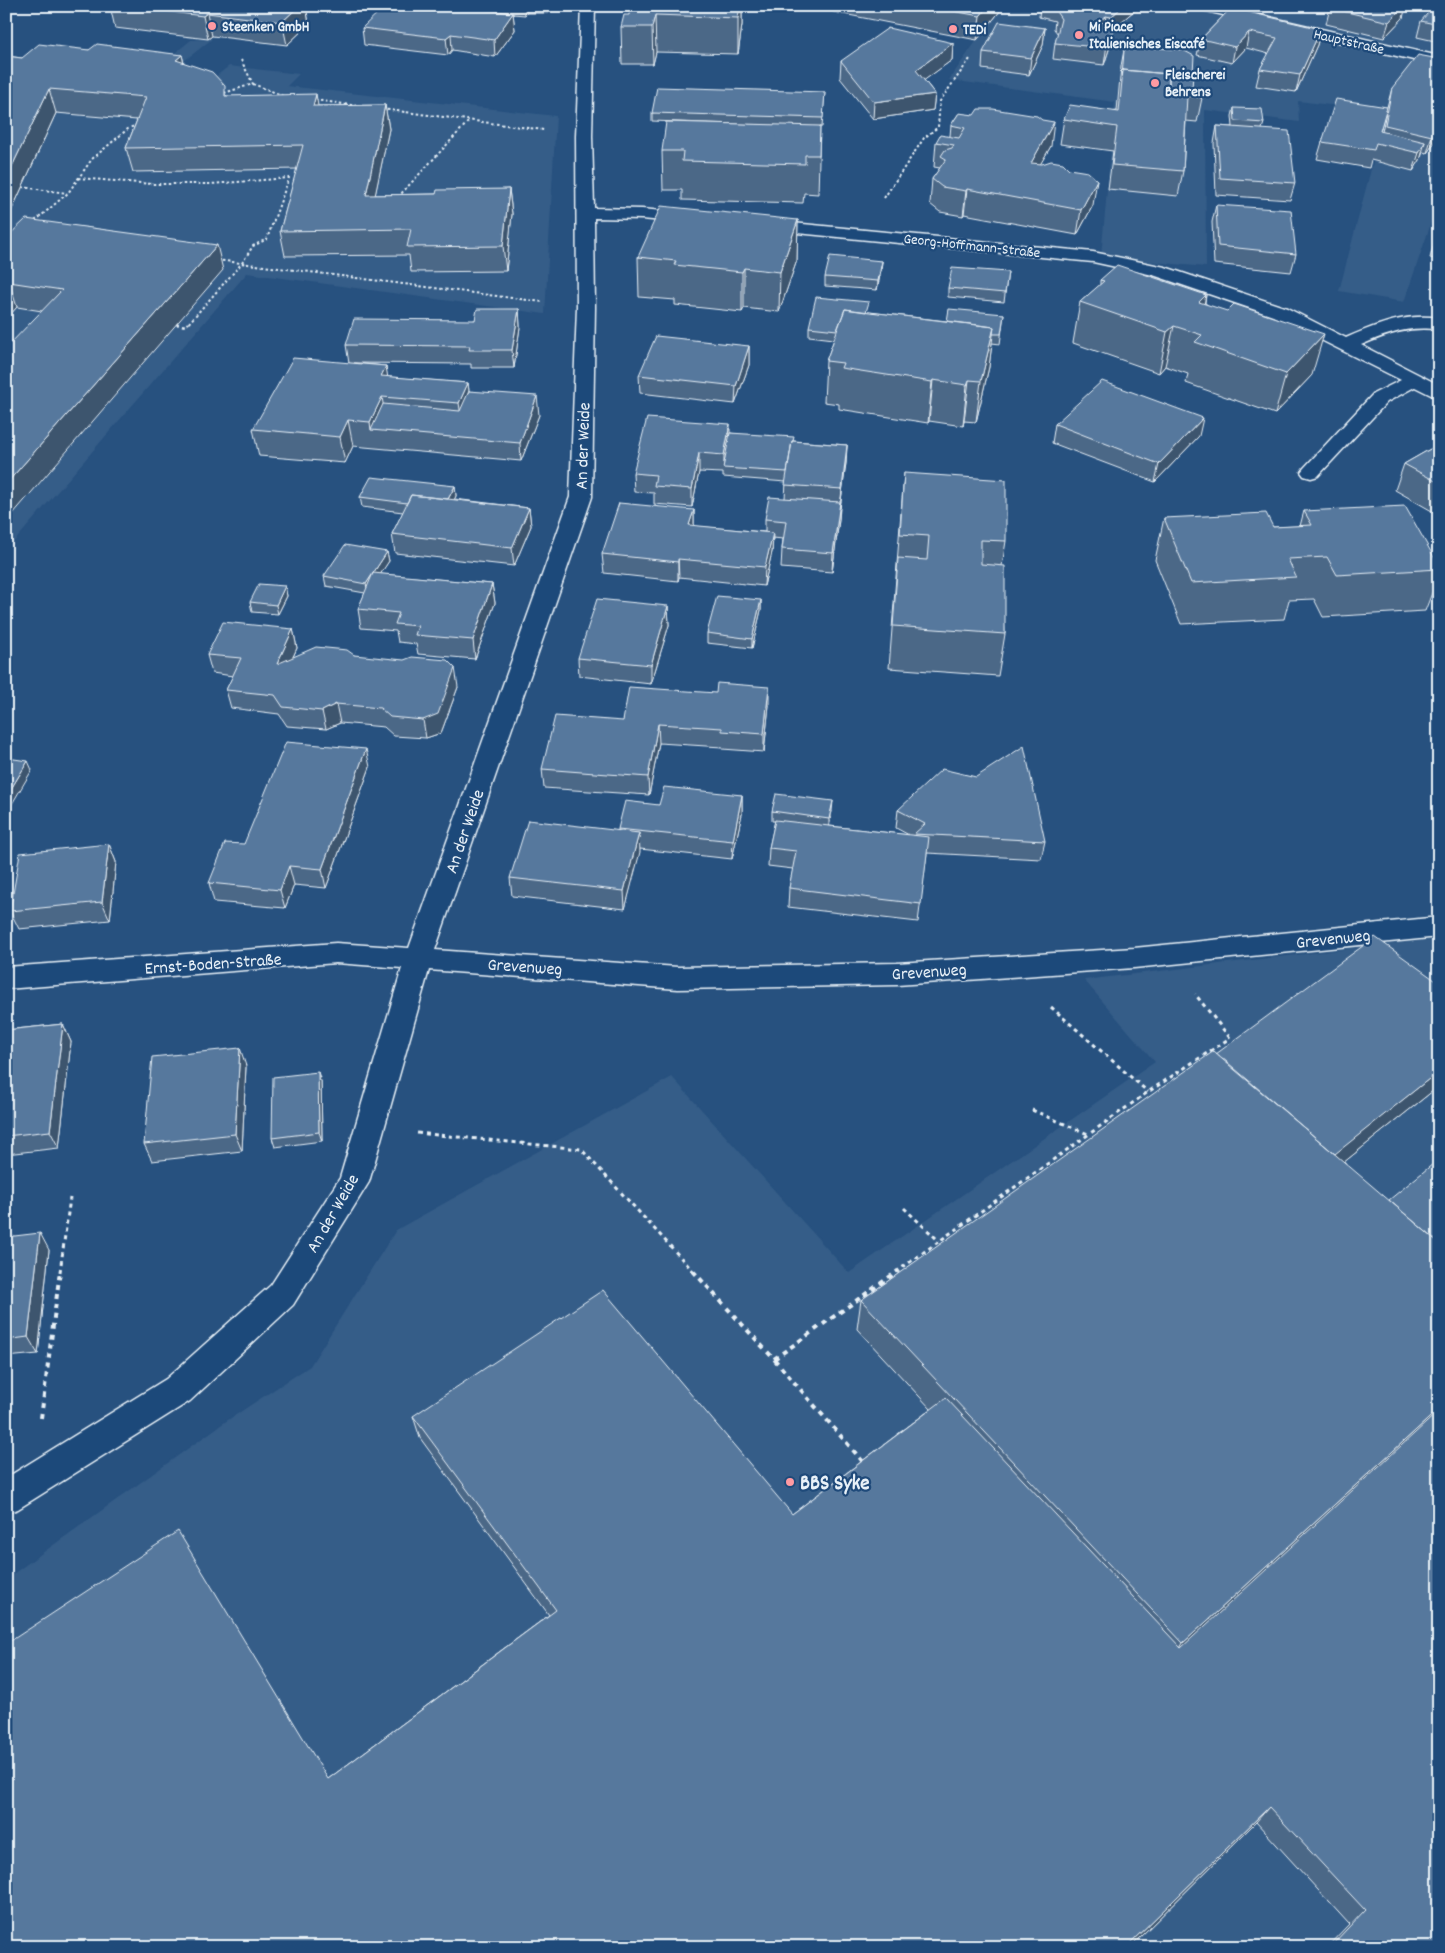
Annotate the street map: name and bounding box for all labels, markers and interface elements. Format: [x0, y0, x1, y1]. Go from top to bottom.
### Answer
place label: Steenken GmbH [222, 17, 309, 39]
place label: Mi Piace Italienisches Eiscafé [1089, 17, 1206, 56]
marker: Steenken GmbH [206, 20, 218, 32]
place label: TEDi [963, 20, 987, 42]
marker: TEDi [947, 23, 959, 35]
street label: Hauptstraße [1311, 24, 1386, 62]
marker: Mi Piace Italienisches Eiscafé [1073, 29, 1085, 41]
place label: Fleischerei Behrens [1165, 65, 1226, 104]
marker: Fleischerei Behrens [1149, 77, 1161, 89]
street label: Georg-Hoffmann-Straße [902, 229, 1042, 265]
street label: An der Weide [570, 402, 599, 490]
street label: An der Weide [440, 786, 492, 877]
street label: Grevenweg [1295, 924, 1372, 957]
street label: Ernst-Boden-Straße [144, 948, 282, 983]
street label: Grevenweg [487, 953, 563, 984]
street label: Grevenweg [891, 958, 967, 989]
street label: An der Weide [302, 1170, 367, 1258]
place label: BBS Syke [800, 1470, 870, 1500]
marker: BBS Syke [784, 1476, 796, 1488]

